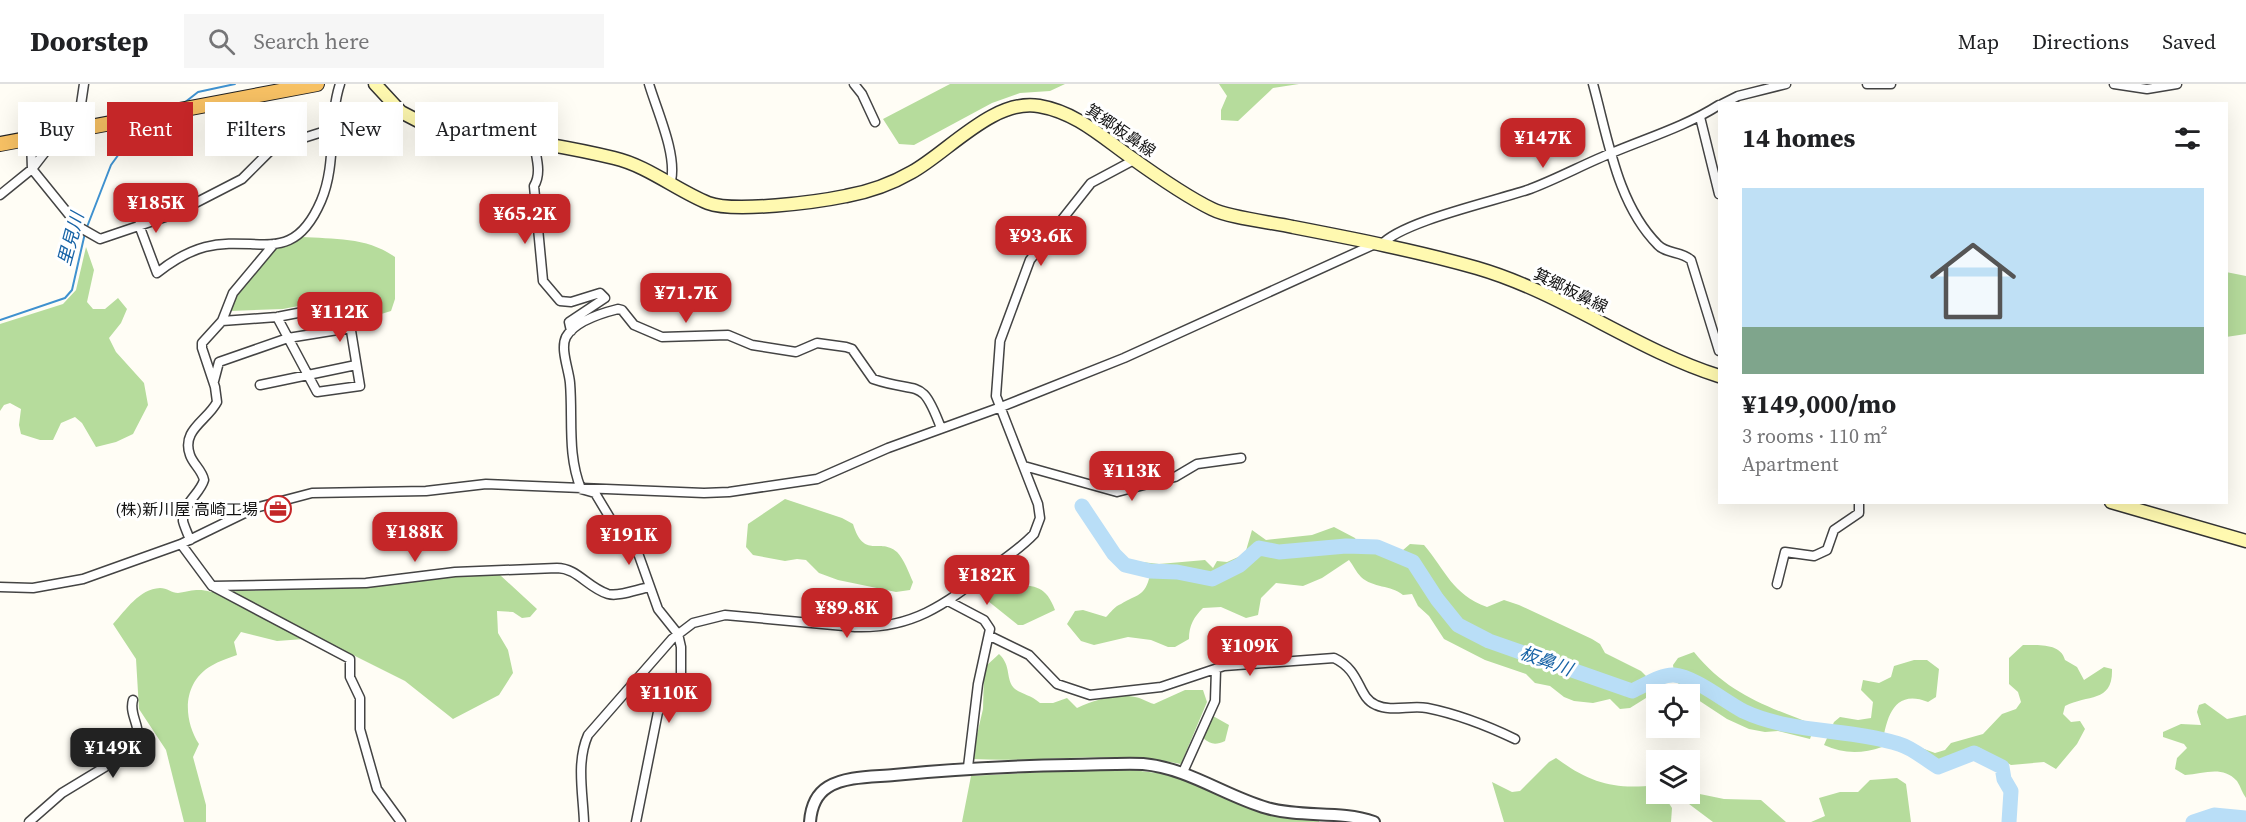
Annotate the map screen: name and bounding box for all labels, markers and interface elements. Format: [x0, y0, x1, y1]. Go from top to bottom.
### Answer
search box [184, 14, 604, 68]
text: Doorstep [30, 22, 148, 60]
icon: search [205, 25, 238, 58]
text: Search here [253, 26, 369, 56]
text: Map [1958, 27, 1999, 56]
text: Directions [2032, 27, 2129, 56]
text: Saved [2162, 27, 2216, 56]
street label: 箕郷板鼻線 [1082, 99, 1160, 161]
chip: Buy [18, 102, 95, 156]
chip: Rent [107, 102, 193, 156]
chip: Filters [205, 102, 307, 156]
chip: New [319, 102, 403, 156]
chip: Apartment [415, 102, 558, 156]
pin: ¥147K [1501, 118, 1585, 169]
text: 14 homes [1742, 120, 1855, 156]
icon: filters [2171, 122, 2204, 155]
text: ¥147K [1514, 123, 1572, 151]
pin: ¥185K [114, 183, 198, 234]
text: ¥185K [127, 188, 185, 216]
pin: ¥65.2K [476, 194, 574, 245]
text: ¥65.2K [493, 199, 557, 227]
water label: 里見川 [51, 208, 90, 268]
pin: ¥93.6K [992, 216, 1090, 267]
text: ¥93.6K [1009, 221, 1073, 249]
icon: home [1919, 227, 2027, 335]
street label: 箕郷板鼻線 [1530, 263, 1612, 317]
pin: ¥71.7K [637, 273, 735, 324]
text: ¥71.7K [654, 278, 718, 306]
pin: ¥112K [298, 292, 382, 343]
text: ¥112K [311, 297, 369, 325]
text: ¥149,000/mo [1742, 386, 1896, 422]
text: 3 rooms · 110 m² [1742, 422, 1888, 450]
text: Apartment [1742, 450, 1839, 478]
pin: ¥113K [1090, 451, 1174, 502]
text: ¥113K [1103, 456, 1161, 484]
office icon: (株)新川屋 高崎工場 [263, 494, 293, 524]
place label: (株)新川屋 高崎工場 [115, 498, 258, 520]
pin: ¥188K [373, 512, 457, 563]
pin: ¥191K [587, 515, 671, 566]
text: ¥188K [386, 517, 444, 545]
text: ¥191K [600, 520, 658, 548]
pin: ¥182K [945, 555, 1029, 606]
text: ¥182K [958, 560, 1016, 588]
pin: ¥89.8K [798, 588, 896, 639]
text: ¥89.8K [815, 593, 879, 621]
pin: ¥109K [1208, 626, 1292, 677]
text: ¥109K [1221, 631, 1279, 659]
water label: 板鼻川 [1517, 640, 1578, 682]
pin: ¥110K [627, 673, 711, 724]
text: ¥110K [640, 678, 698, 706]
map controls [1646, 684, 1700, 804]
button: locate [1646, 684, 1700, 738]
pin: ¥149K [71, 728, 155, 779]
text: ¥149K [84, 733, 142, 761]
button: layers [1646, 750, 1700, 804]

